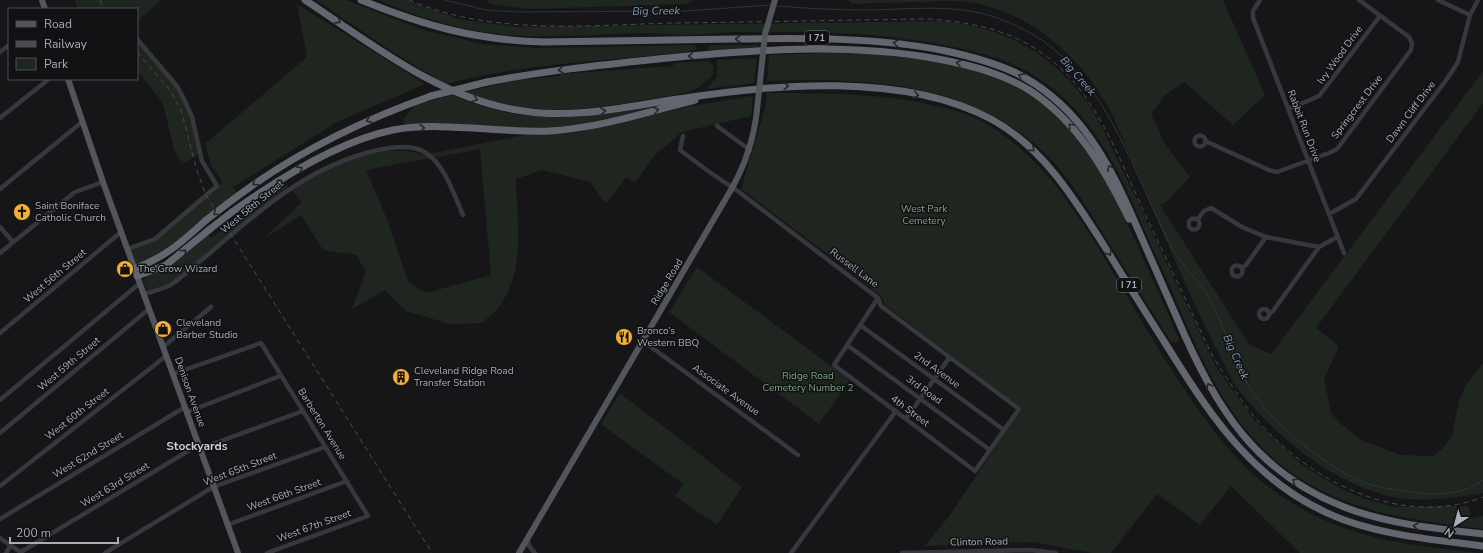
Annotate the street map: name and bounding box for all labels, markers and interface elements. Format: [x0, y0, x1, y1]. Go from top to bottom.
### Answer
water label: Big Creek [632, 3, 680, 19]
legend [8, 8, 138, 80]
text: Road [44, 16, 72, 32]
one-way arrow [334, 16, 341, 24]
street label: Ivy Wood Drive [1314, 23, 1366, 87]
road number: I 71 [805, 31, 829, 45]
one-way arrow [735, 35, 741, 43]
text: Railway [44, 36, 88, 52]
one-way arrow [893, 39, 899, 48]
one-way arrow [688, 51, 694, 60]
water label: Big Creek [1057, 53, 1100, 99]
text: Park [44, 56, 69, 72]
one-way arrow [956, 60, 962, 68]
one-way arrow [558, 65, 564, 74]
street label: Springcrest Drive [1328, 72, 1386, 142]
one-way arrow [1018, 73, 1025, 80]
street label: Dawn Cliff Drive [1383, 78, 1439, 146]
one-way arrow [783, 82, 789, 90]
street label: Rabbit Run Drive [1284, 88, 1324, 164]
one-way arrow [913, 90, 919, 98]
one-way arrow [471, 95, 478, 103]
one-way arrow [600, 107, 606, 116]
one-way arrow [653, 107, 659, 115]
one-way arrow [365, 115, 373, 123]
one-way arrow [419, 123, 425, 132]
one-way arrow [1068, 123, 1075, 130]
one-way arrow [1027, 144, 1035, 152]
one-way arrow [1107, 165, 1114, 172]
one-way arrow [296, 166, 303, 173]
street label: West 58th Street [217, 177, 287, 237]
one-way arrow [252, 178, 259, 186]
place label: Saint Boniface Catholic Church [35, 199, 106, 225]
church icon: Saint Boniface Catholic Church [12, 202, 32, 222]
park label: West Park Cemetery [901, 202, 948, 228]
one-way arrow [213, 208, 221, 215]
street label: West 56th Street [21, 245, 90, 306]
street label: Russell Lane [827, 245, 881, 291]
one-way arrow [179, 249, 186, 256]
one-way arrow [1104, 249, 1111, 256]
street label: Ridge Road [648, 256, 686, 308]
shop icon: The Grow Wizard [115, 259, 135, 279]
place label: The Grow Wizard [138, 262, 218, 276]
road number: I 71 [1117, 278, 1141, 292]
place label: Cleveland Barber Studio [176, 316, 238, 342]
shop icon: Cleveland Barber Studio [153, 319, 173, 339]
place label: Bronco’s Western BBQ [637, 324, 700, 350]
restaurant icon: Bronco’s Western BBQ [614, 327, 634, 347]
water label: Big Creek [1219, 332, 1253, 382]
street label: West 59th Street [35, 333, 104, 394]
street label: 2nd Avenue [911, 348, 963, 392]
street label: Denison Avenue [171, 355, 209, 429]
street label: Associate Avenue [690, 361, 762, 419]
place label: Cleveland Ridge Road Transfer Station [414, 364, 514, 390]
building icon: Cleveland Ridge Road Transfer Station [391, 367, 411, 387]
park label: Ridge Road Cemetery Number 2 [763, 369, 853, 395]
street label: 3rd Road [903, 372, 945, 408]
one-way arrow [1206, 383, 1214, 390]
street label: West 60th Street [42, 384, 112, 443]
street label: Barberton Avenue [294, 386, 350, 462]
street label: 4th Street [888, 392, 933, 430]
street label: West 62nd Street [50, 428, 126, 482]
district label: Stockyards [166, 438, 228, 454]
street label: West 65th Street [201, 448, 279, 489]
street label: West 63rd Street [78, 459, 152, 511]
street label: West 66th Street [245, 475, 323, 515]
one-way arrow [1293, 479, 1300, 486]
north arrow [1435, 505, 1475, 545]
street label: West 67th Street [275, 506, 353, 546]
scale bar [10, 519, 118, 545]
one-way arrow [1413, 522, 1420, 531]
text: N [1442, 524, 1457, 541]
text: 200 m [16, 525, 51, 541]
street label: Clinton Road [950, 534, 1008, 550]

